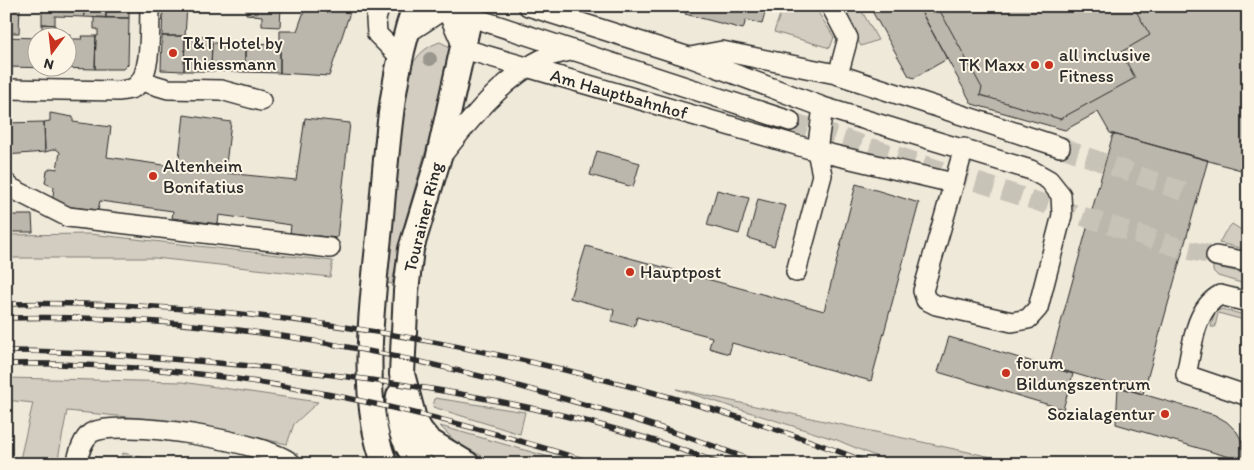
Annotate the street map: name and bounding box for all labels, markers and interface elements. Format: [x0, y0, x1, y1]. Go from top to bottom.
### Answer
north arrow [28, 28, 78, 78]
place label: T&T Hotel by Thiessmann [183, 32, 283, 75]
place label: all inclusive Fitness [1059, 44, 1151, 87]
marker: T&T Hotel by Thiessmann [167, 47, 179, 59]
place label: TK Maxx [959, 54, 1025, 76]
text: N [42, 55, 56, 74]
marker: TK Maxx [1029, 59, 1041, 71]
marker: all inclusive Fitness [1043, 59, 1055, 71]
street label: Am Hauptbahnhof [548, 64, 690, 124]
place label: Altenheim Bonifatius [163, 155, 244, 198]
street label: Tourainer Ring [399, 159, 447, 274]
marker: Altenheim Bonifatius [147, 170, 159, 182]
place label: Hauptpost [640, 261, 722, 283]
marker: Hauptpost [624, 266, 636, 278]
place label: forum Bildungszentrum [1016, 352, 1150, 395]
marker: forum Bildungszentrum [1000, 367, 1012, 379]
place label: Sozialagentur [1047, 403, 1156, 425]
marker: Sozialagentur [1159, 408, 1171, 420]

